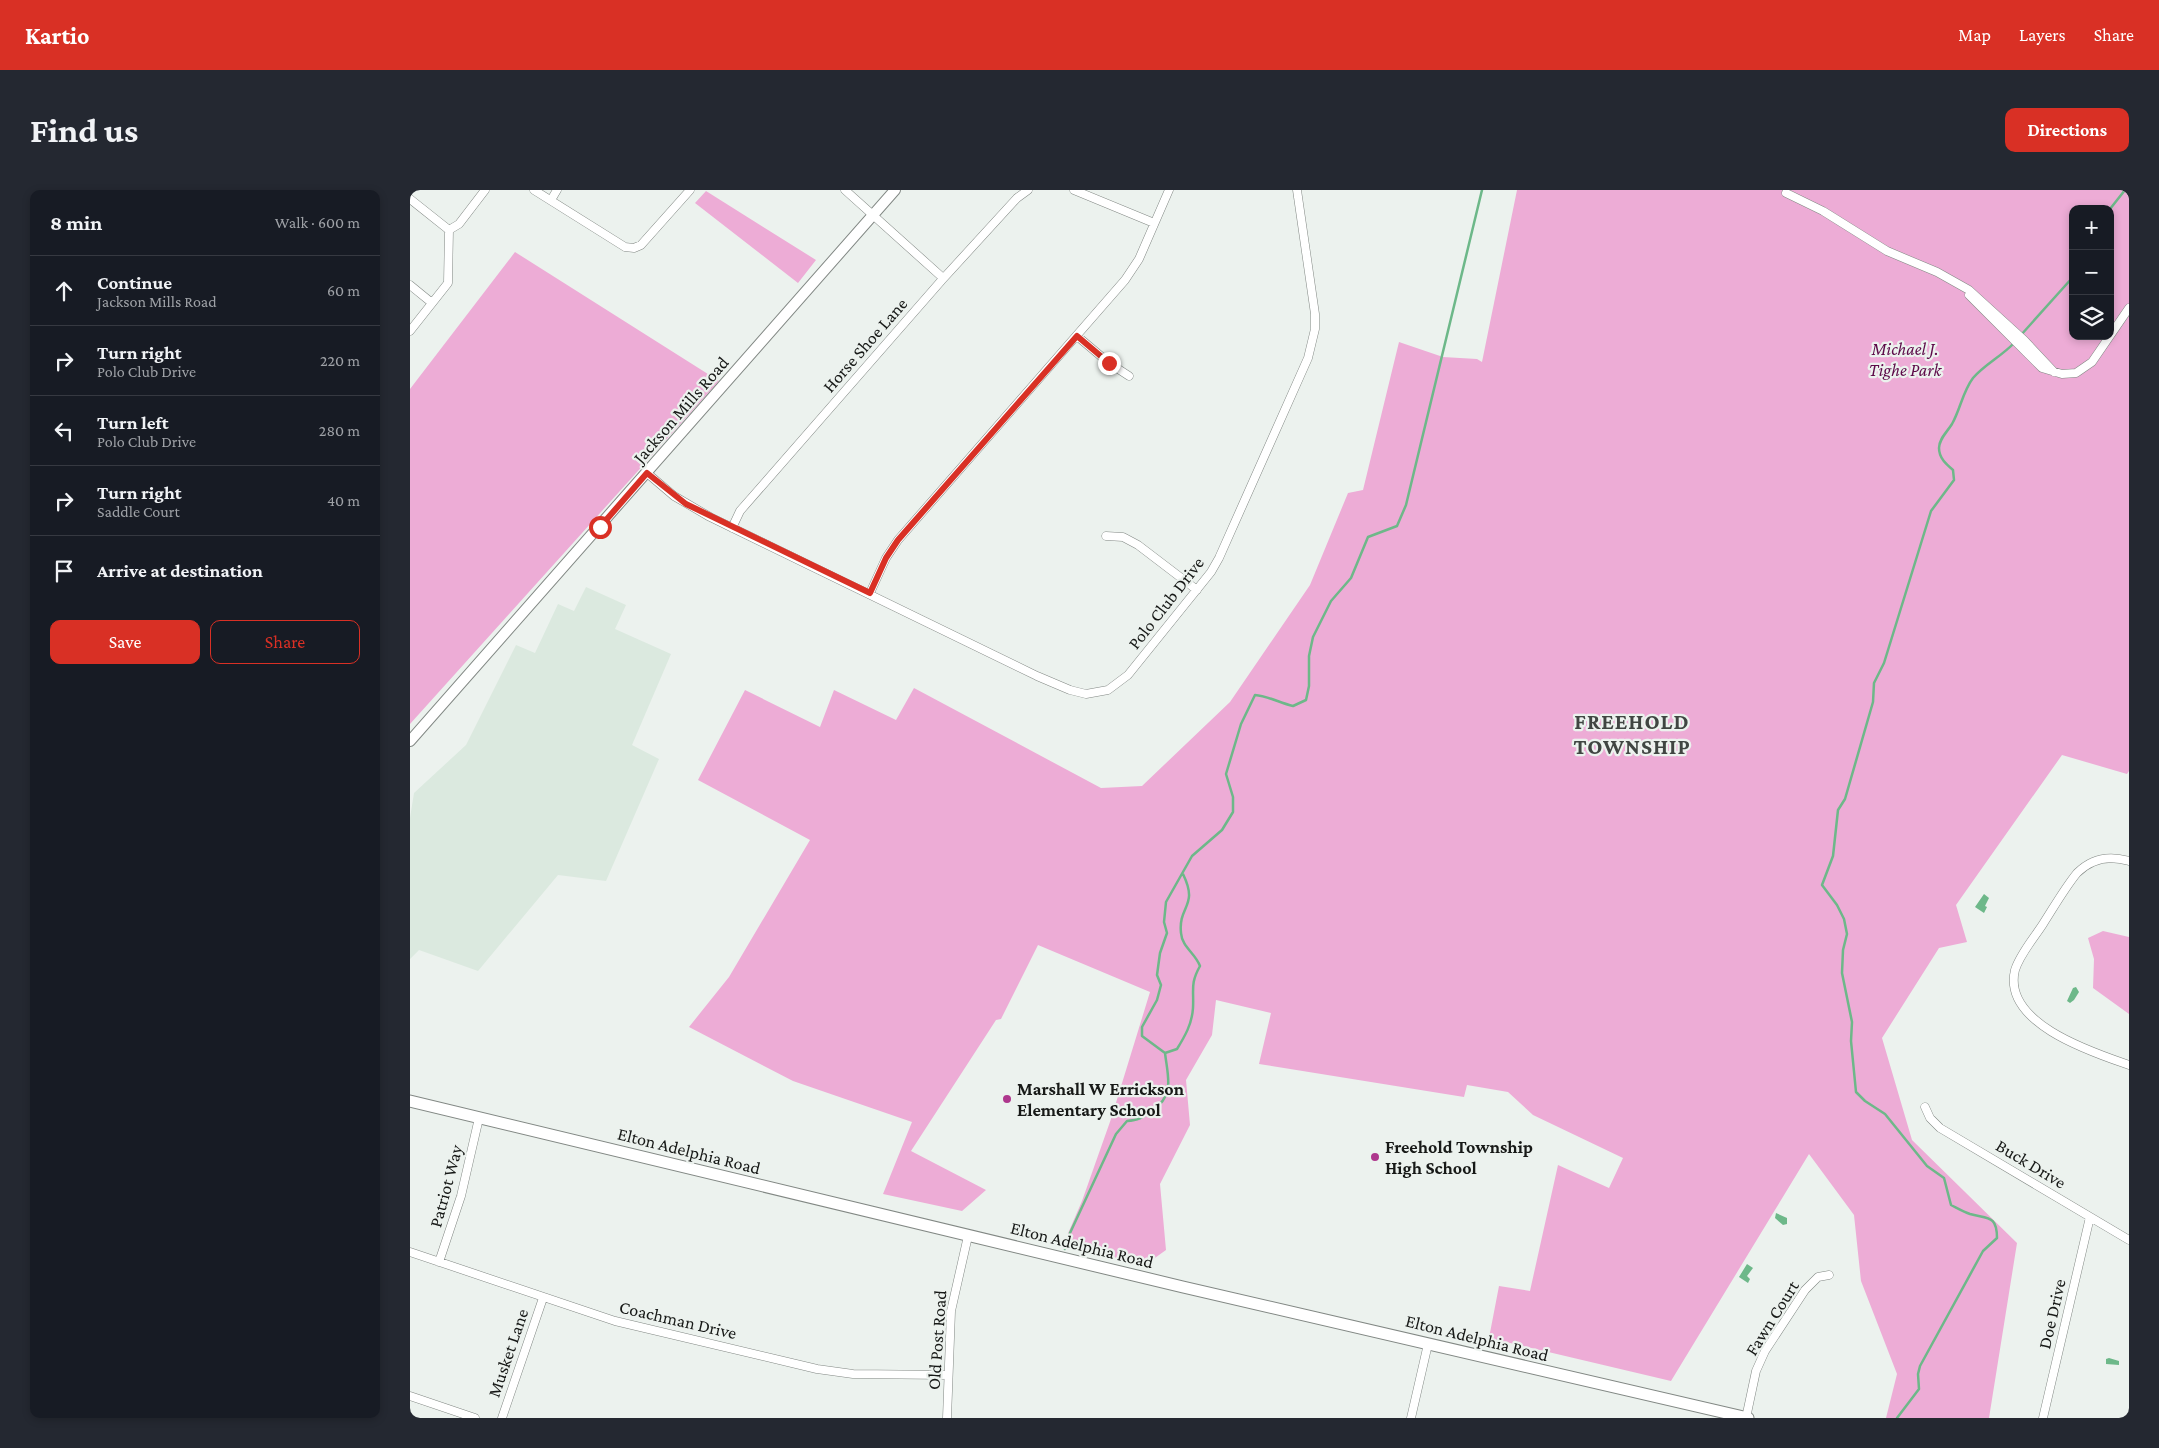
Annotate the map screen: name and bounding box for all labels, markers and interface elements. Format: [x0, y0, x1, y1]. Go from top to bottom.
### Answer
text: Kartio [25, 22, 90, 49]
text: Map [1958, 25, 1991, 45]
text: Layers [2019, 25, 2066, 45]
text: Share [2094, 25, 2134, 45]
button: Directions [2005, 108, 2129, 152]
text: Find us [30, 111, 138, 150]
map controls [2069, 205, 2114, 340]
button: + [2069, 205, 2114, 250]
text: 8 min [50, 211, 102, 235]
text: Walk · 600 m [275, 214, 360, 231]
button: − [2069, 250, 2114, 295]
text: Continue [97, 272, 172, 293]
icon: ahead [50, 277, 78, 305]
text: 60 m [327, 282, 360, 299]
text: Jackson Mills Road [97, 293, 217, 310]
street label: Horse Shoe Lane [819, 294, 911, 396]
button: layers [2069, 295, 2114, 340]
park label: Michael J. Tighe Park [1869, 339, 1942, 380]
text: Turn right [97, 342, 182, 363]
icon: right [50, 347, 78, 375]
text: 220 m [320, 352, 360, 369]
street label: Jackson Mills Road [628, 352, 733, 469]
route end [1098, 352, 1121, 375]
text: Polo Club Drive [97, 363, 196, 380]
text: Turn left [97, 412, 169, 433]
icon: left [50, 417, 78, 445]
text: 280 m [319, 422, 360, 439]
text: Polo Club Drive [97, 433, 196, 450]
text: Turn right [97, 482, 182, 503]
icon: right [50, 487, 78, 515]
text: 40 m [327, 492, 360, 509]
text: Saddle Court [97, 503, 180, 520]
route start [589, 516, 612, 539]
street label: Polo Club Drive [1124, 553, 1208, 653]
icon: arrive [50, 557, 78, 585]
text: Arrive at destination [97, 560, 263, 581]
button: Save [50, 620, 200, 664]
button: Share [210, 620, 360, 664]
district label: FREEHOLD TOWNSHIP [1573, 709, 1691, 759]
place label: Marshall W Errickson Elementary School [1017, 1079, 1185, 1120]
marker: Marshall W Errickson Elementary School [1001, 1093, 1013, 1105]
street label: Elton Adelphia Road [615, 1124, 763, 1179]
street label: Buck Drive [1992, 1135, 2070, 1193]
place label: Freehold Township High School [1385, 1137, 1533, 1178]
street label: Patriot Way [425, 1142, 467, 1229]
marker: Freehold Township High School [1369, 1151, 1381, 1163]
street label: Elton Adelphia Road [1008, 1218, 1156, 1273]
street label: Fawn Court [1741, 1276, 1803, 1359]
street label: Doe Drive [2034, 1277, 2070, 1351]
street label: Old Post Road [924, 1289, 951, 1391]
street label: Coachman Drive [617, 1297, 739, 1343]
street label: Musket Lane [484, 1306, 532, 1400]
street label: Elton Adelphia Road [1403, 1311, 1551, 1366]

